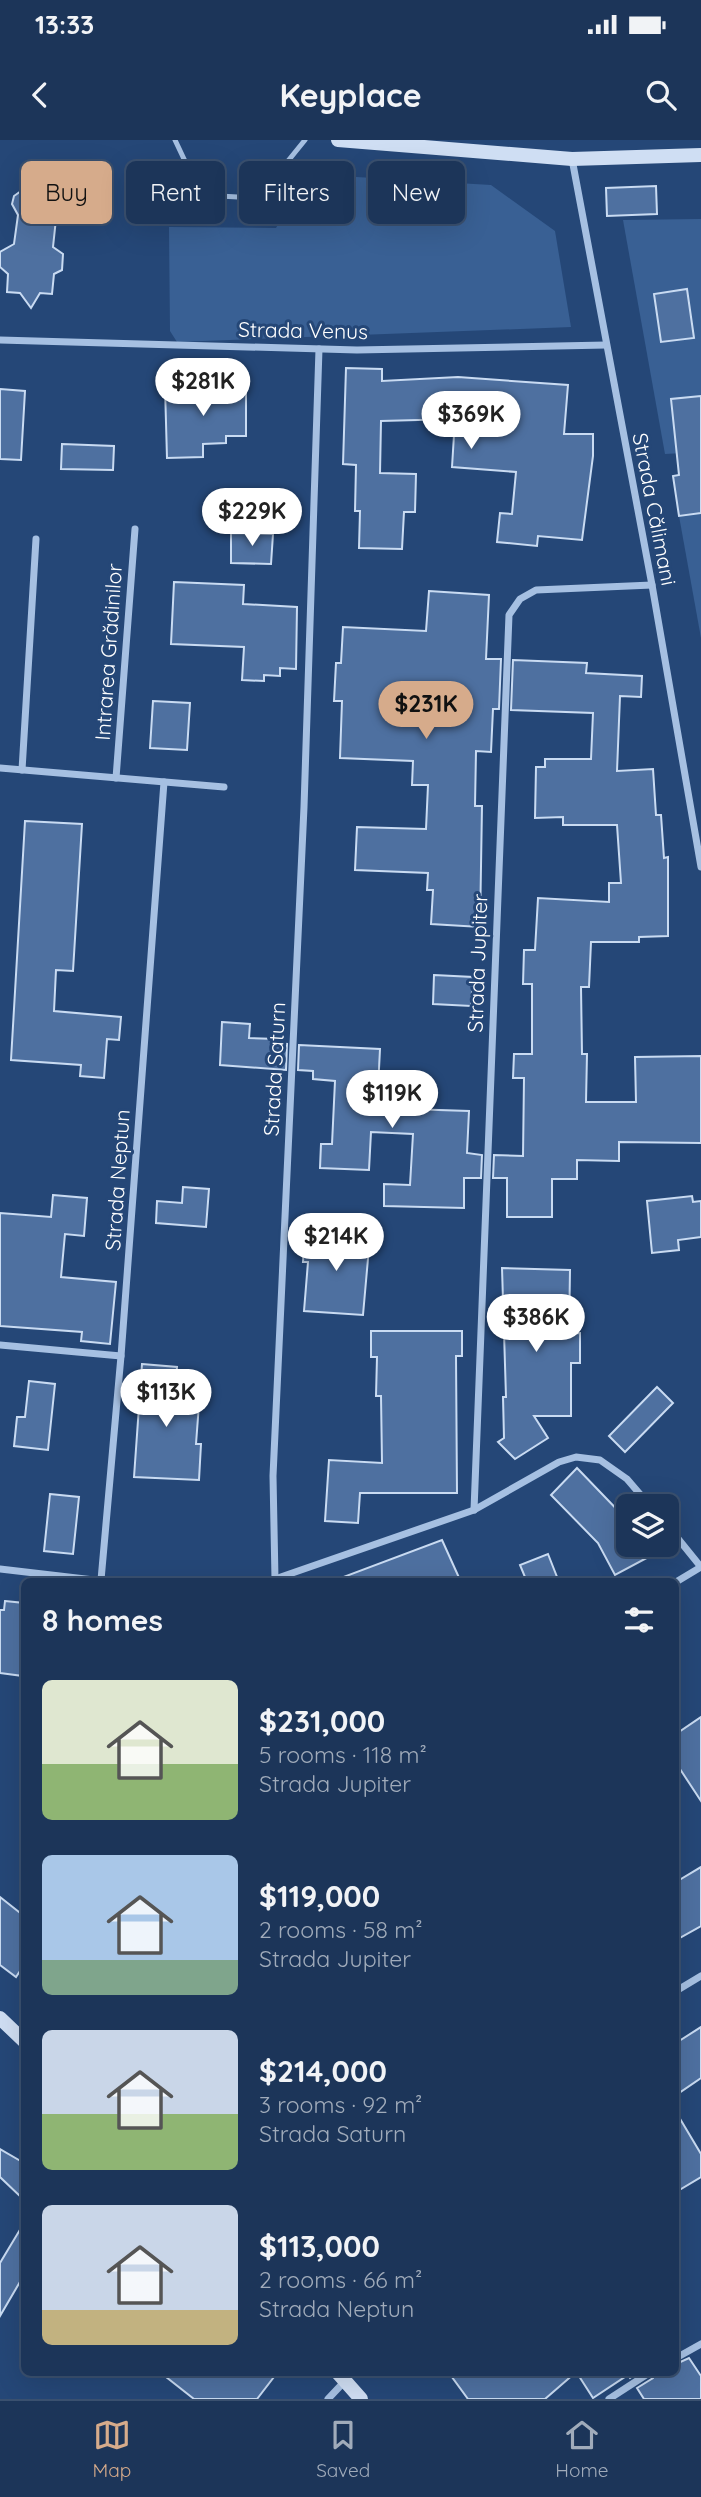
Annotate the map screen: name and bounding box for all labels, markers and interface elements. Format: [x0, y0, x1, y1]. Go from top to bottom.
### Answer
text: 13:33 [35, 8, 94, 41]
text: Keyplace [279, 75, 422, 115]
icon: back [21, 76, 59, 114]
icon: search [642, 76, 680, 114]
chip: Buy [21, 161, 112, 224]
chip: Rent [126, 161, 225, 224]
chip: Filters [239, 161, 354, 224]
chip: New [368, 161, 465, 224]
street label: Strada Venus [238, 316, 368, 344]
pin: $281K [154, 358, 252, 418]
text: $281K [171, 366, 235, 395]
pin: $369K [422, 392, 520, 451]
text: $369K [438, 399, 504, 428]
street label: Strada Călimani [627, 430, 683, 588]
pin: $229K [203, 488, 301, 548]
text: $229K [218, 496, 286, 525]
street label: Intrarea Grădinilor [89, 563, 127, 741]
pin: $231K [377, 682, 475, 741]
text: $231K [394, 689, 458, 718]
street label: Strada Jupiter [462, 893, 492, 1033]
street label: Strada Saturn [257, 1001, 291, 1137]
pin: $119K [343, 1070, 441, 1130]
text: $119K [362, 1078, 422, 1107]
street label: Strada Neptun [99, 1108, 135, 1252]
pin: $214K [287, 1214, 385, 1273]
text: $214K [304, 1221, 368, 1250]
pin: $386K [487, 1294, 585, 1354]
text: $386K [503, 1302, 569, 1331]
pin: $113K [117, 1370, 215, 1429]
text: $113K [136, 1377, 196, 1406]
map controls [616, 1494, 679, 1557]
button: layers [616, 1494, 679, 1557]
text: 8 homes [42, 1601, 163, 1639]
icon: filters [620, 1601, 658, 1639]
text: $231,000 [259, 1702, 385, 1740]
icon: home [98, 1708, 182, 1792]
text: 5 rooms · 118 m² [259, 1740, 427, 1769]
text: Strada Jupiter [259, 1769, 411, 1798]
text: $119,000 [259, 1877, 380, 1915]
icon: home [98, 1883, 182, 1967]
text: 2 rooms · 58 m² [259, 1915, 422, 1944]
text: Strada Jupiter [259, 1944, 411, 1973]
text: $214,000 [259, 2052, 387, 2090]
icon: home [98, 2058, 182, 2142]
text: 3 rooms · 92 m² [259, 2090, 422, 2119]
text: Strada Saturn [259, 2119, 406, 2148]
text: $113,000 [259, 2227, 380, 2265]
icon: home [98, 2233, 182, 2317]
text: 2 rooms · 66 m² [259, 2265, 422, 2294]
text: Strada Neptun [259, 2294, 414, 2323]
tab: Map [92, 2416, 131, 2482]
tab: Saved [316, 2416, 370, 2482]
tab: Home [555, 2416, 609, 2482]

